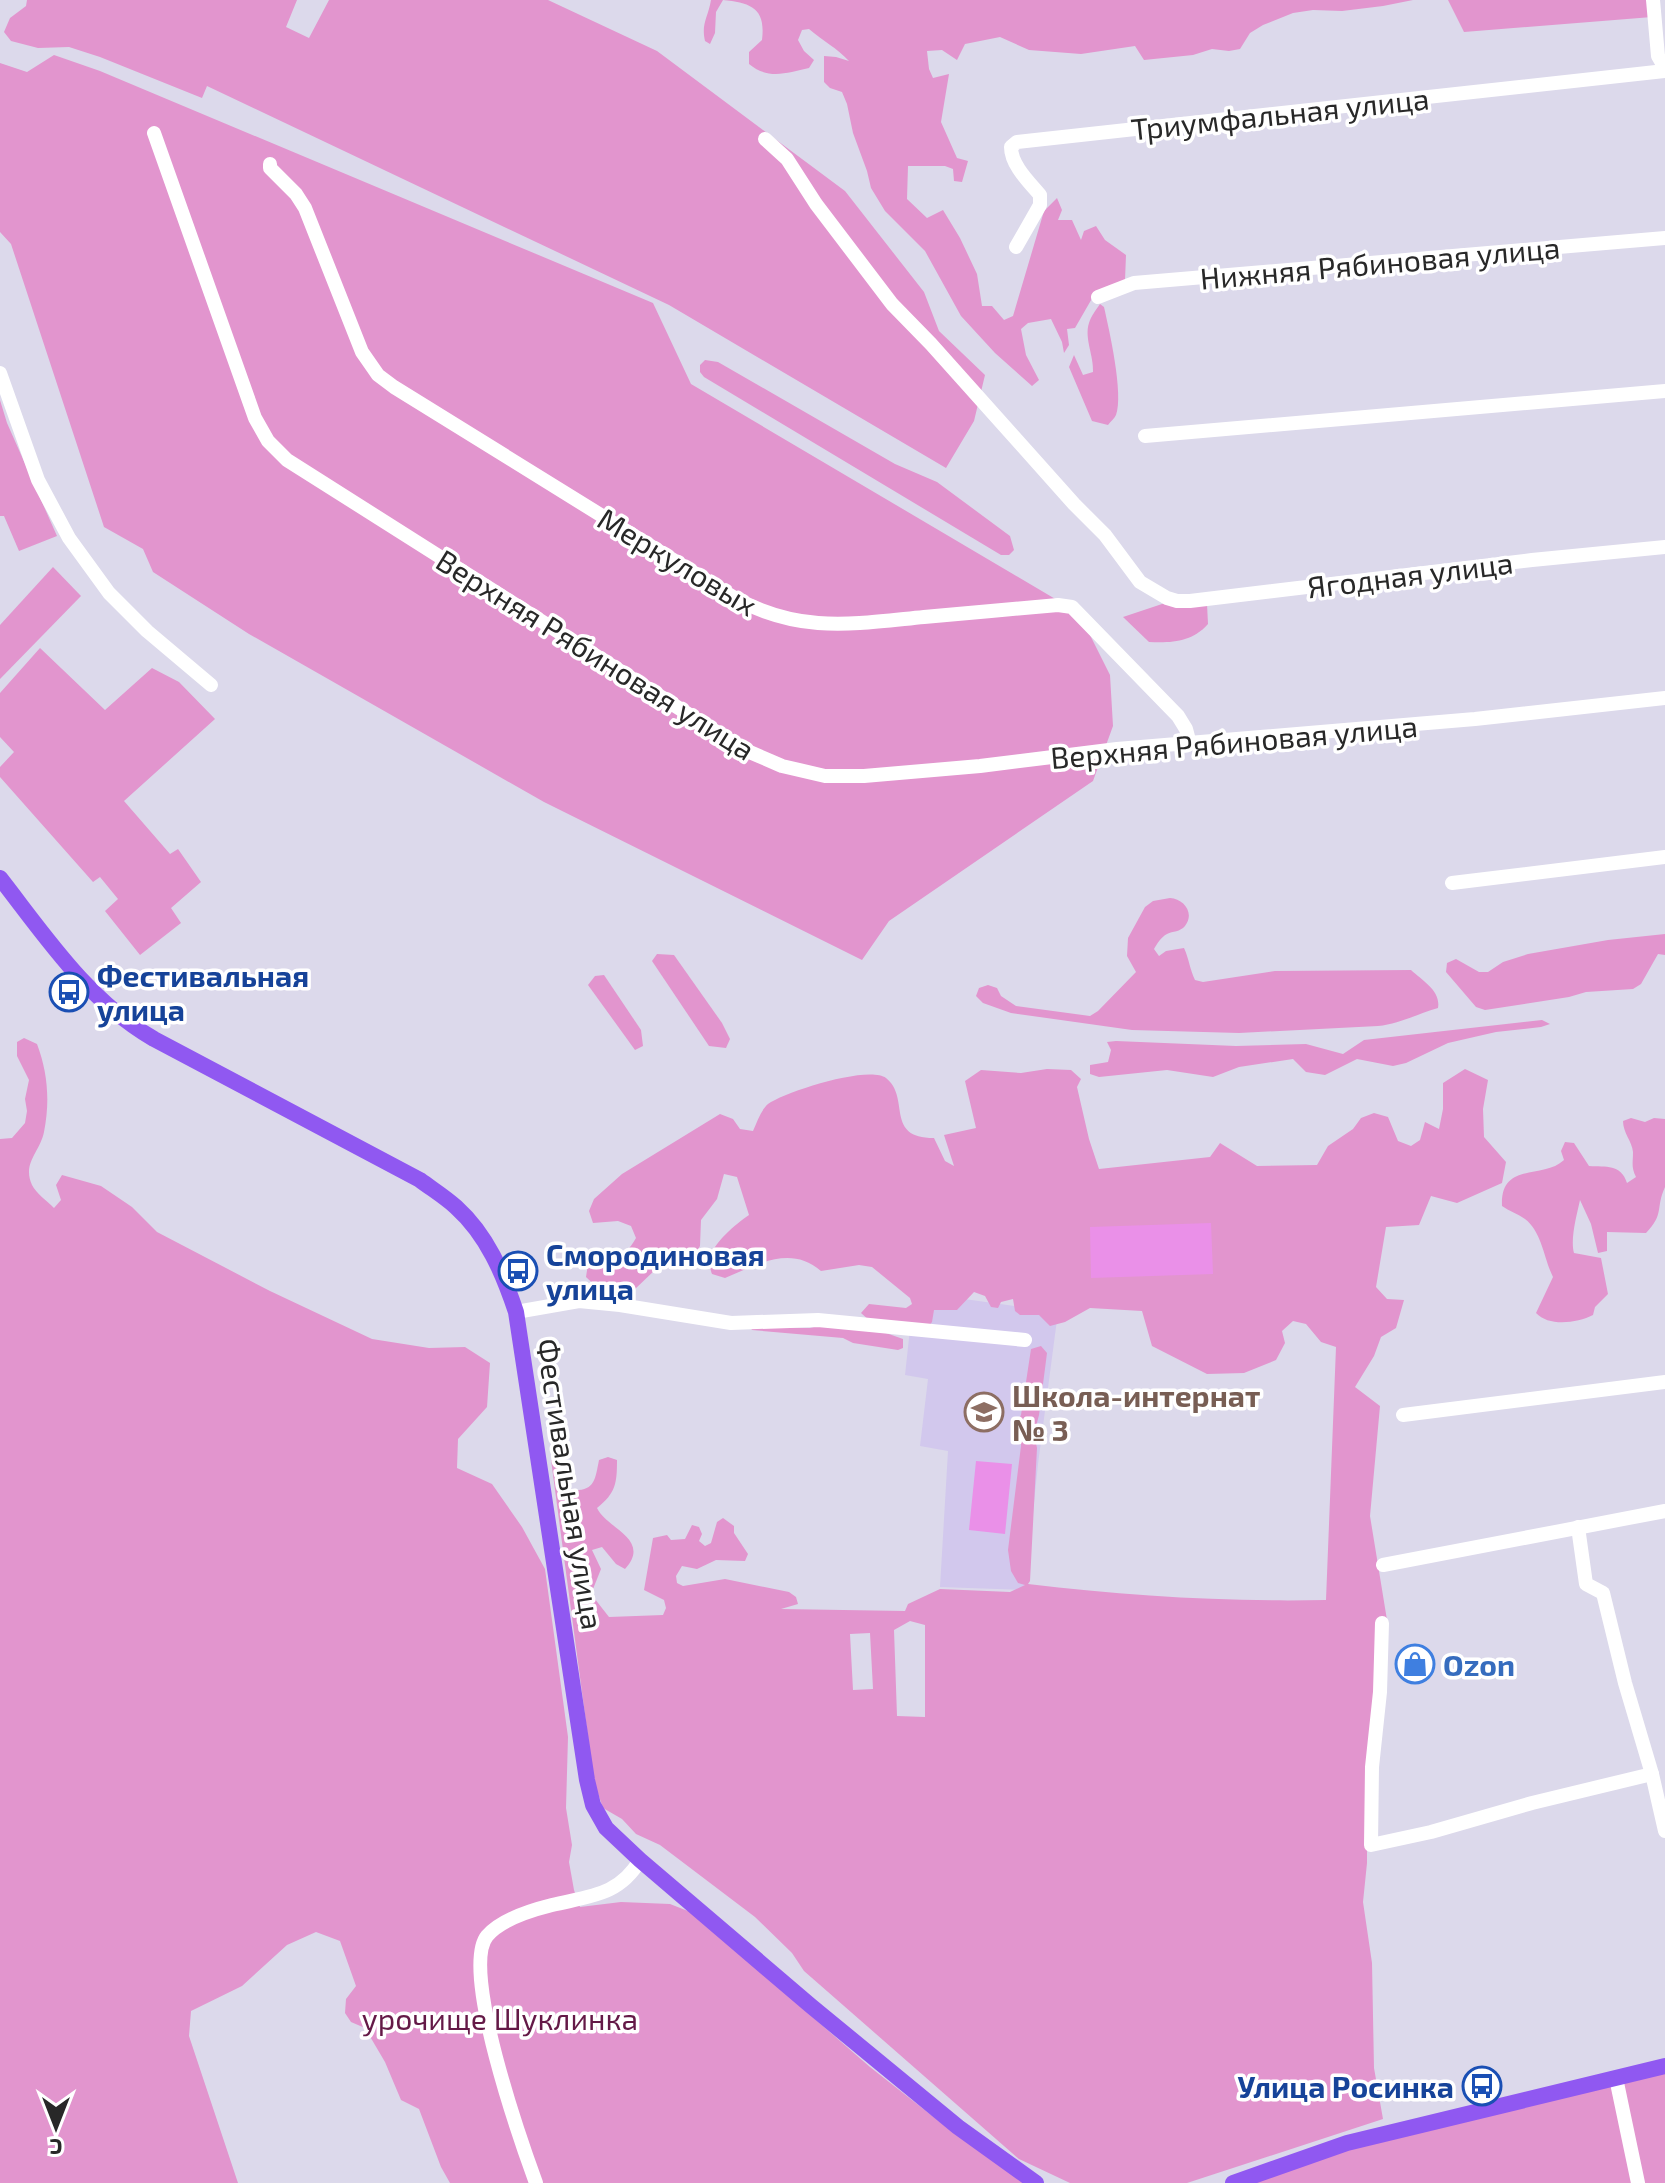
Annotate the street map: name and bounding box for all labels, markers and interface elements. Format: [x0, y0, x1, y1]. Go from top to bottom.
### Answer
street label: Триумфальная улица [1129, 79, 1431, 148]
street label: Нижняя Рябиновая улица [1198, 228, 1562, 297]
street label: Меркуловых [591, 499, 764, 623]
street label: Верхняя Рябиновая улица [430, 541, 762, 768]
street label: Ягодная улица [1305, 544, 1515, 605]
street label: Верхняя Рябиновая улица [1049, 707, 1419, 776]
place label: Фестивальная улица [97, 957, 309, 1028]
bus stop icon: Фестивальная улица [48, 971, 90, 1013]
place label: Смородиновая улица [546, 1236, 765, 1307]
bus stop icon: Смородиновая улица [497, 1250, 539, 1292]
street label: Фестивальная улица [529, 1336, 612, 1632]
place label: Школа-интернат № 3 [1012, 1377, 1260, 1447]
school or university icon: Школа-интернат № 3 [963, 1391, 1005, 1433]
shop icon: Ozon [1394, 1643, 1436, 1685]
place label: Ozon [1443, 1646, 1515, 1682]
park label: урочище Шуклинка [362, 2000, 638, 2037]
bus stop icon: Улица Росинка [1461, 2065, 1503, 2107]
place label: Улица Росинка [1238, 2068, 1454, 2104]
north arrow [16, 2087, 96, 2167]
text: С [49, 2135, 62, 2161]

